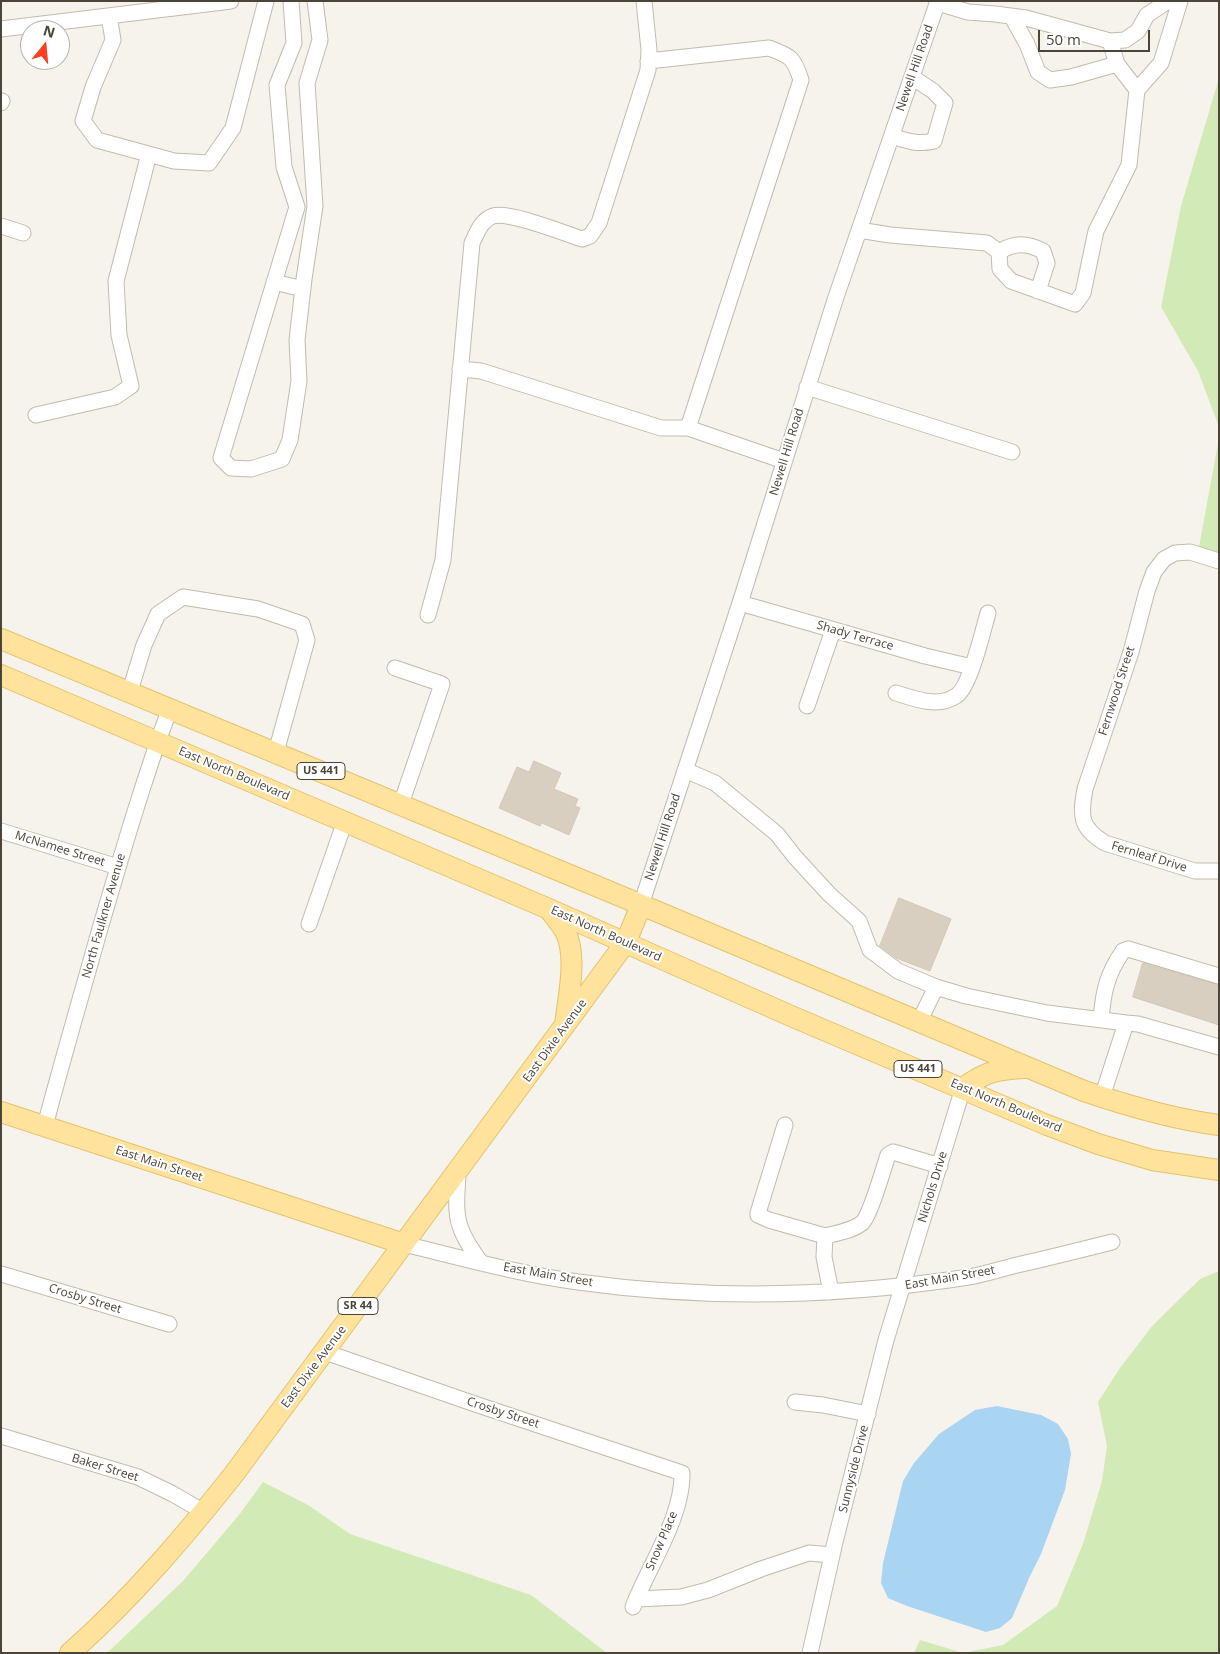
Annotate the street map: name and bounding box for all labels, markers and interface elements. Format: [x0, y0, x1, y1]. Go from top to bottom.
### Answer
north arrow [20, 20, 70, 70]
text: N [41, 20, 57, 42]
scale bar [1040, 20, 1152, 52]
street label: Newell Hill Road [893, 23, 937, 113]
text: 50 m [1046, 29, 1081, 49]
street label: Newell Hill Road [767, 407, 807, 497]
street label: Shady Terrace [815, 618, 895, 654]
street label: Fernwood Street [1096, 645, 1138, 737]
street label: East North Boulevard [176, 744, 292, 804]
road number: US 441 [297, 762, 345, 779]
street label: Newell Hill Road [642, 792, 684, 882]
street label: McNamee Street [13, 828, 107, 870]
street label: Fernleaf Drive [1110, 839, 1188, 875]
street label: North Faulkner Avenue [79, 852, 129, 980]
street label: East North Boulevard [549, 903, 663, 965]
street label: East Dixie Avenue [520, 997, 590, 1085]
road number: US 441 [894, 1060, 942, 1078]
street label: East North Boulevard [948, 1076, 1064, 1136]
street label: East Main Street [114, 1143, 204, 1185]
street label: Nichols Drive [915, 1150, 951, 1224]
street label: East Main Street [502, 1260, 594, 1290]
street label: East Main Street [904, 1263, 996, 1293]
street label: Crosby Street [47, 1281, 123, 1317]
road number: SR 44 [338, 1298, 378, 1314]
street label: East Dixie Avenue [278, 1323, 350, 1411]
street label: Crosby Street [465, 1395, 541, 1431]
street label: Sunnyside Drive [836, 1424, 872, 1514]
street label: Baker Street [70, 1451, 140, 1485]
street label: Snow Place [643, 1509, 681, 1573]

